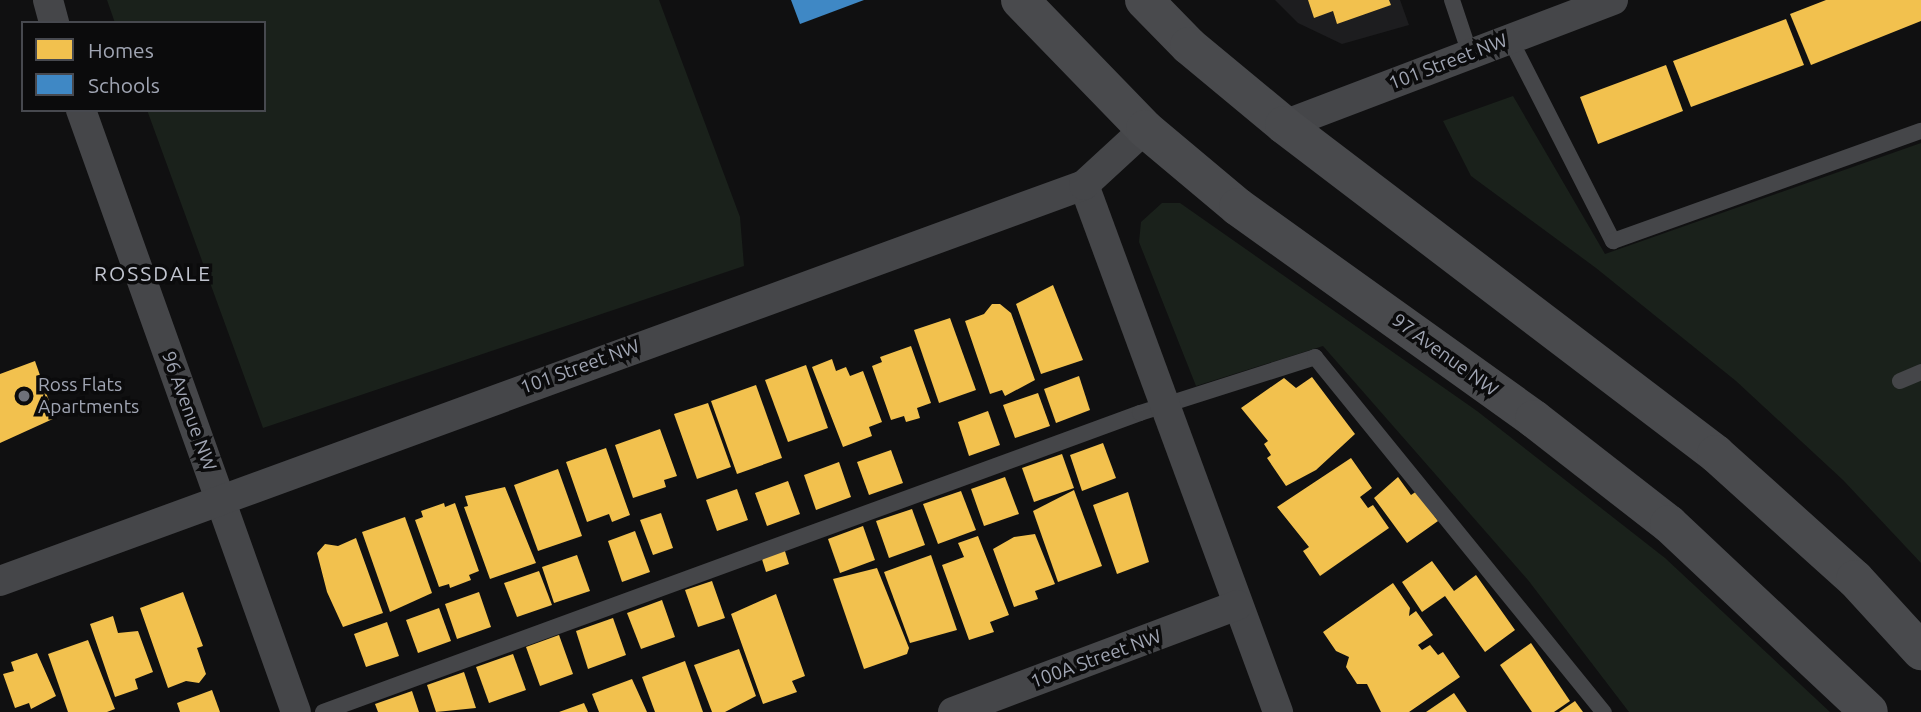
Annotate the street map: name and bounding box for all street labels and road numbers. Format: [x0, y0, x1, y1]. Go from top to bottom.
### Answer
street label: 101 Street NW [1386, 29, 1510, 95]
street label: 97 Avenue NW [1388, 309, 1502, 401]
street label: 101 Street NW [517, 335, 643, 399]
street label: 96 Avenue NW [157, 348, 221, 474]
street label: 100A Street NW [1028, 625, 1164, 693]

